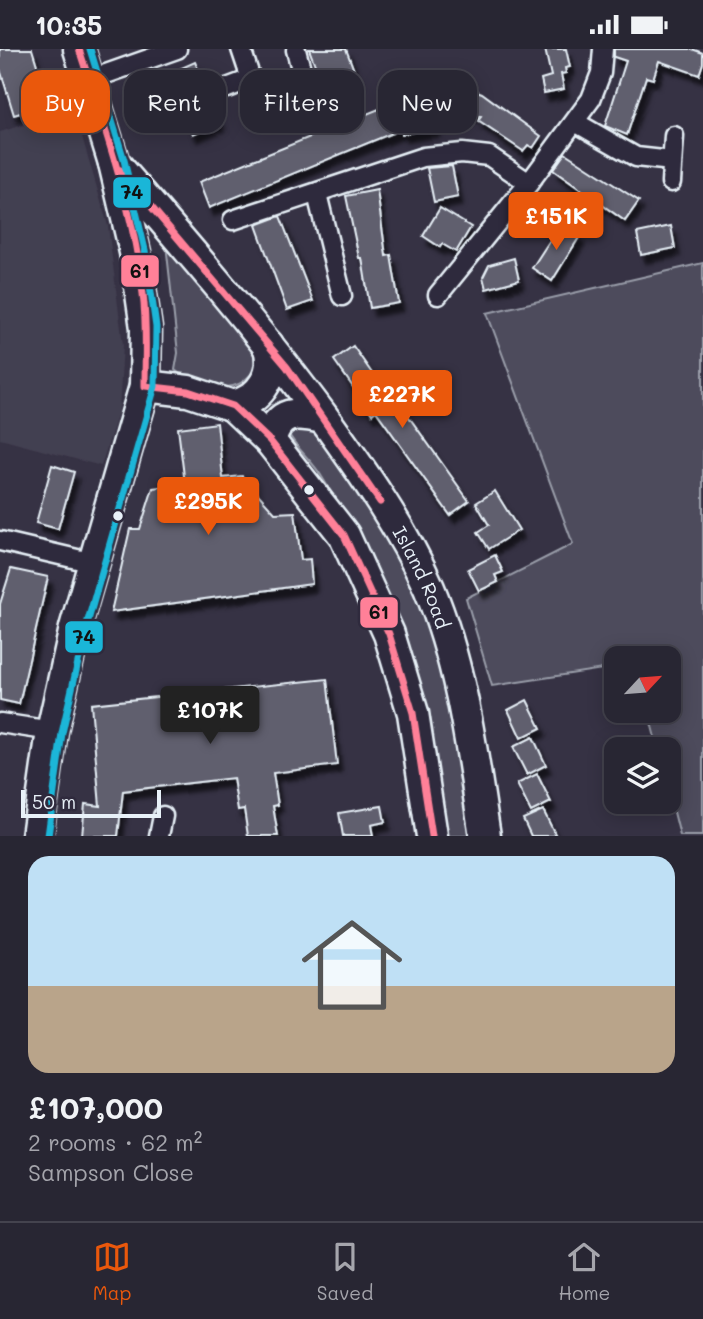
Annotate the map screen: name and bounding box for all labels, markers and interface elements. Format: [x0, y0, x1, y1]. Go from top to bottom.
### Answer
text: 10:35 [35, 8, 102, 42]
chip: Buy [21, 70, 110, 133]
chip: Rent [124, 70, 226, 133]
chip: Filters [240, 70, 364, 133]
chip: New [378, 70, 477, 133]
line badge: 74 [112, 176, 152, 209]
text: 74 [121, 179, 143, 204]
pin: £151K [507, 193, 605, 252]
text: £151K [524, 200, 588, 230]
line badge: 61 [120, 254, 160, 288]
text: 61 [130, 258, 150, 283]
pin: £227K [353, 371, 451, 430]
text: £227K [368, 378, 436, 408]
pin: £295K [159, 477, 257, 537]
unlabelled marker [302, 483, 316, 497]
text: £295K [173, 485, 243, 515]
unlabelled marker [111, 509, 125, 523]
street label: Island Road [387, 521, 456, 632]
line badge: 61 [359, 596, 399, 629]
text: 61 [369, 599, 389, 624]
line badge: 74 [64, 620, 104, 654]
text: 74 [73, 624, 95, 649]
north arrow [604, 646, 681, 723]
map controls [604, 646, 681, 814]
pin: £107K [161, 687, 259, 746]
text: £107K [176, 694, 244, 724]
button: layers [604, 737, 681, 814]
scale bar [21, 787, 161, 819]
text: 50 m [32, 789, 76, 814]
icon: home [289, 902, 415, 1028]
text: £107,000 [28, 1087, 163, 1127]
text: 2 rooms · 62 m² [28, 1127, 202, 1157]
text: Sampson Close [28, 1157, 194, 1187]
tab: Map [93, 1238, 131, 1305]
tab: Saved [317, 1238, 373, 1305]
tab: Home [559, 1238, 610, 1305]

